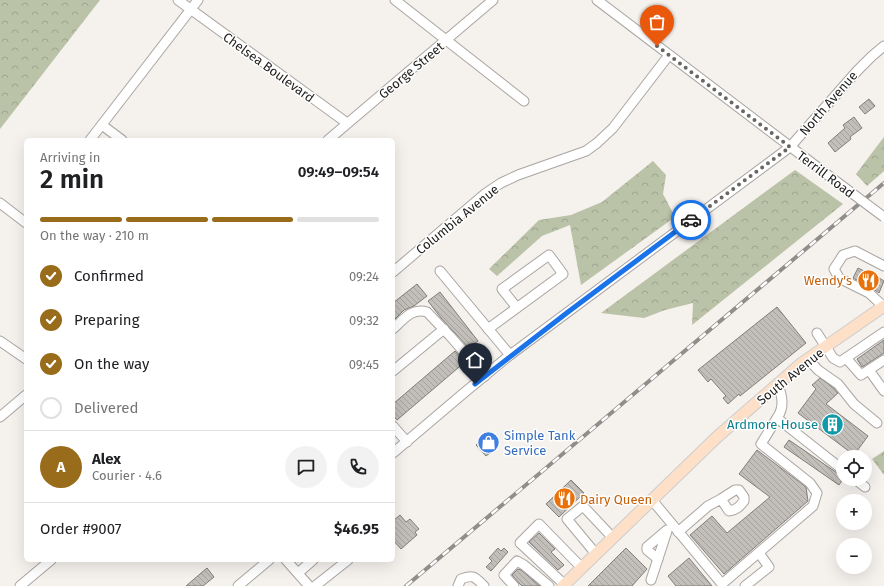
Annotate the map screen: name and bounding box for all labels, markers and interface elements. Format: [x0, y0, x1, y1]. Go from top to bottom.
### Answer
pin [640, 5, 674, 46]
icon: bag [646, 11, 668, 33]
street label: Chelsea Boulevard [220, 29, 317, 105]
street label: George Street [376, 39, 447, 102]
street label: North Avenue [796, 68, 860, 139]
street label: Terrill Road [794, 148, 857, 201]
text: Arriving in [40, 150, 100, 165]
text: 09:49–09:54 [298, 163, 379, 181]
text: 2 min [40, 164, 104, 195]
street label: Columbia Avenue [413, 181, 502, 257]
courier [671, 200, 711, 240]
icon: car [680, 209, 702, 231]
text: On the way · 210 m [40, 228, 149, 243]
icon: check [40, 265, 62, 287]
text: Confirmed [74, 267, 144, 285]
restaurant icon: Wendy's [855, 267, 881, 293]
text: 09:24 [349, 269, 379, 284]
place label: Wendy's [804, 273, 852, 288]
icon: check [40, 309, 62, 331]
text: Preparing [74, 311, 139, 329]
text: 09:32 [349, 313, 379, 328]
pin [458, 343, 492, 384]
street label: South Avenue [754, 345, 827, 408]
icon: home [464, 349, 486, 371]
icon: check [40, 353, 62, 375]
text: On the way [74, 355, 149, 373]
text: 09:45 [349, 357, 379, 372]
text: Delivered [74, 399, 138, 417]
building icon: Ardmore House [820, 411, 846, 437]
place label: Ardmore House [727, 417, 818, 432]
place label: Simple Tank Service [504, 428, 576, 458]
shop icon: Simple Tank Service [475, 429, 501, 455]
button: chat [285, 446, 327, 488]
button: phone [337, 446, 379, 488]
text: Alex [92, 450, 121, 468]
map controls [836, 450, 872, 574]
button: locate [836, 450, 872, 486]
text: A [57, 458, 65, 476]
text: Courier · 4.6 [92, 468, 162, 483]
restaurant icon: Dairy Queen [552, 486, 578, 512]
place label: Dairy Queen [580, 492, 652, 507]
button: + [836, 494, 872, 530]
text: Order #9007 [40, 520, 121, 538]
text: $46.95 [334, 520, 379, 538]
button: − [836, 538, 872, 574]

